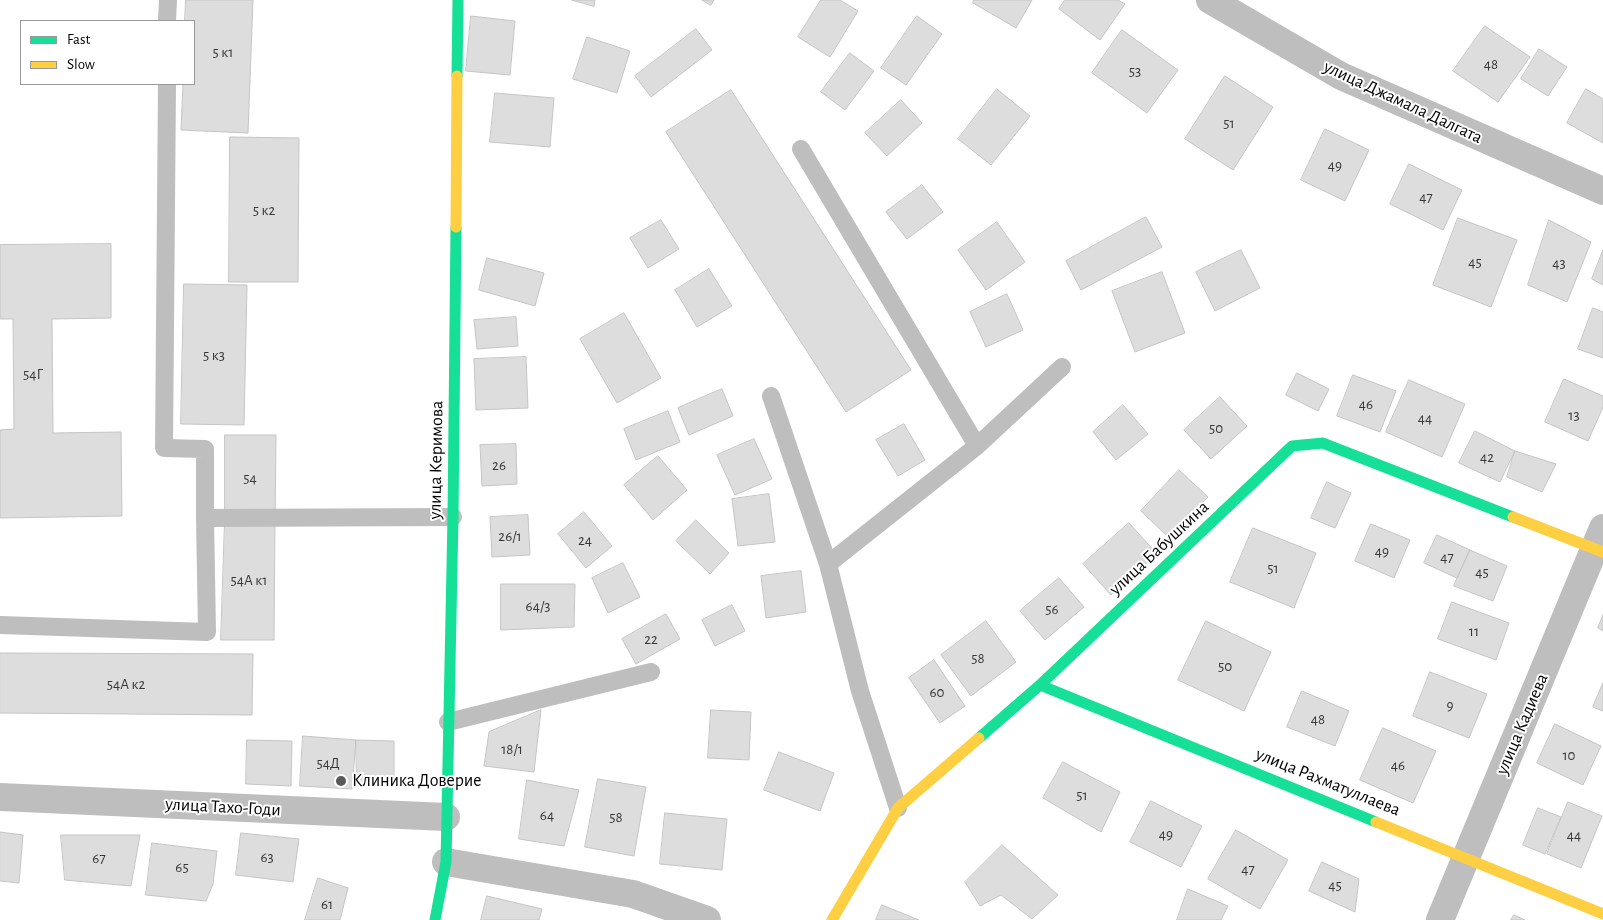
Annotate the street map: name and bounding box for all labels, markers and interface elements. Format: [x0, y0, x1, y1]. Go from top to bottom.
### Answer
legend [20, 20, 195, 85]
text: Fast [67, 32, 90, 47]
house number: 5 к1 [213, 43, 233, 61]
house number: 48 [1484, 55, 1498, 73]
street label: улица Джамала Далгата [1320, 56, 1486, 148]
text: Slow [67, 57, 95, 72]
house number: 53 [1129, 62, 1141, 80]
house number: 51 [1223, 114, 1235, 132]
house number: 49 [1328, 156, 1342, 174]
house number: 47 [1419, 188, 1433, 206]
house number: 5 к2 [253, 201, 275, 219]
house number: 45 [1468, 253, 1482, 271]
house number: 43 [1552, 254, 1566, 272]
house number: 5 к3 [203, 346, 225, 364]
house number: 54Г [23, 365, 43, 383]
house number: 46 [1359, 395, 1373, 413]
street label: улица Керимова [424, 400, 448, 520]
house number: 13 [1568, 406, 1580, 424]
house number: 44 [1418, 409, 1432, 427]
house number: 50 [1209, 419, 1223, 437]
house number: 42 [1480, 448, 1494, 466]
house number: 26 [492, 456, 506, 474]
house number: 54 [243, 469, 257, 487]
street label: улица Бабушкина [1105, 496, 1213, 600]
house number: 26/1 [498, 527, 522, 545]
house number: 24 [578, 531, 592, 549]
house number: 49 [1375, 542, 1389, 560]
house number: 47 [1440, 548, 1454, 566]
house number: 51 [1267, 559, 1279, 577]
house number: 45 [1475, 563, 1489, 581]
house number: 54А к1 [231, 571, 267, 589]
house number: 64/3 [526, 597, 550, 615]
house number: 56 [1045, 600, 1059, 618]
house number: 11 [1469, 622, 1479, 640]
house number: 22 [644, 630, 658, 648]
house number: 58 [971, 649, 985, 667]
house number: 50 [1218, 657, 1232, 675]
street label: улица Кадиева [1491, 670, 1553, 778]
house number: 54А к2 [107, 675, 145, 693]
house number: 60 [930, 683, 944, 701]
house number: 9 [1446, 696, 1454, 714]
house number: 48 [1311, 710, 1325, 728]
house number: 18/1 [501, 740, 523, 758]
street label: улица Рахматуллаева [1253, 743, 1403, 821]
house number: 10 [1562, 746, 1576, 764]
house number: 54Д [316, 754, 340, 772]
house number: 46 [1391, 756, 1405, 774]
place label: Клиника Доверие [352, 770, 482, 792]
marker: Клиника Доверие [334, 774, 348, 788]
house number: 51 [1076, 786, 1088, 804]
street label: улица Тахо-Годи [165, 793, 281, 821]
house number: 64 [540, 806, 554, 824]
house number: 58 [609, 808, 623, 826]
house number: 49 [1159, 825, 1173, 843]
house number: 44 [1567, 826, 1581, 844]
house number: 63 [260, 848, 274, 866]
house number: 67 [92, 849, 106, 867]
house number: 65 [175, 858, 189, 876]
house number: 47 [1241, 860, 1255, 878]
house number: 45 [1328, 876, 1342, 894]
house number: 61 [321, 895, 333, 913]

